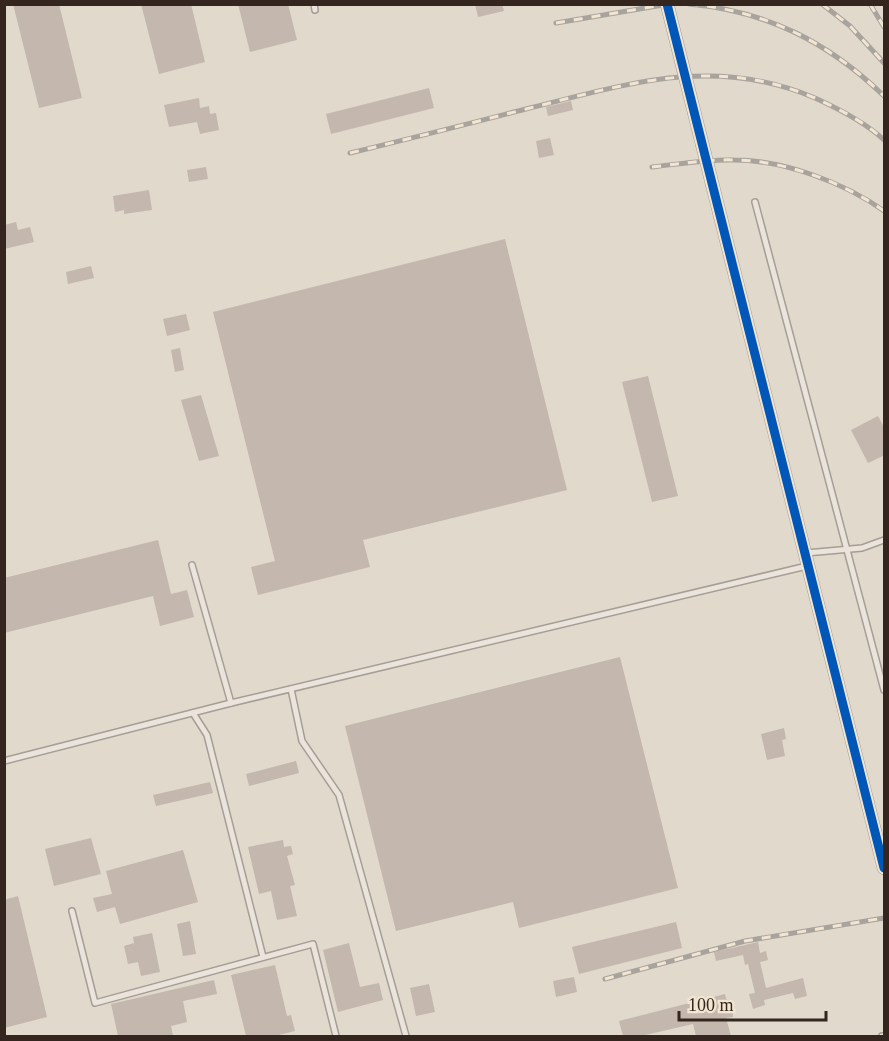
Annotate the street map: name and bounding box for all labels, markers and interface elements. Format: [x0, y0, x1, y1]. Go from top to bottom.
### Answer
scale bar [679, 984, 826, 1022]
text: 100 m [688, 995, 734, 1015]

